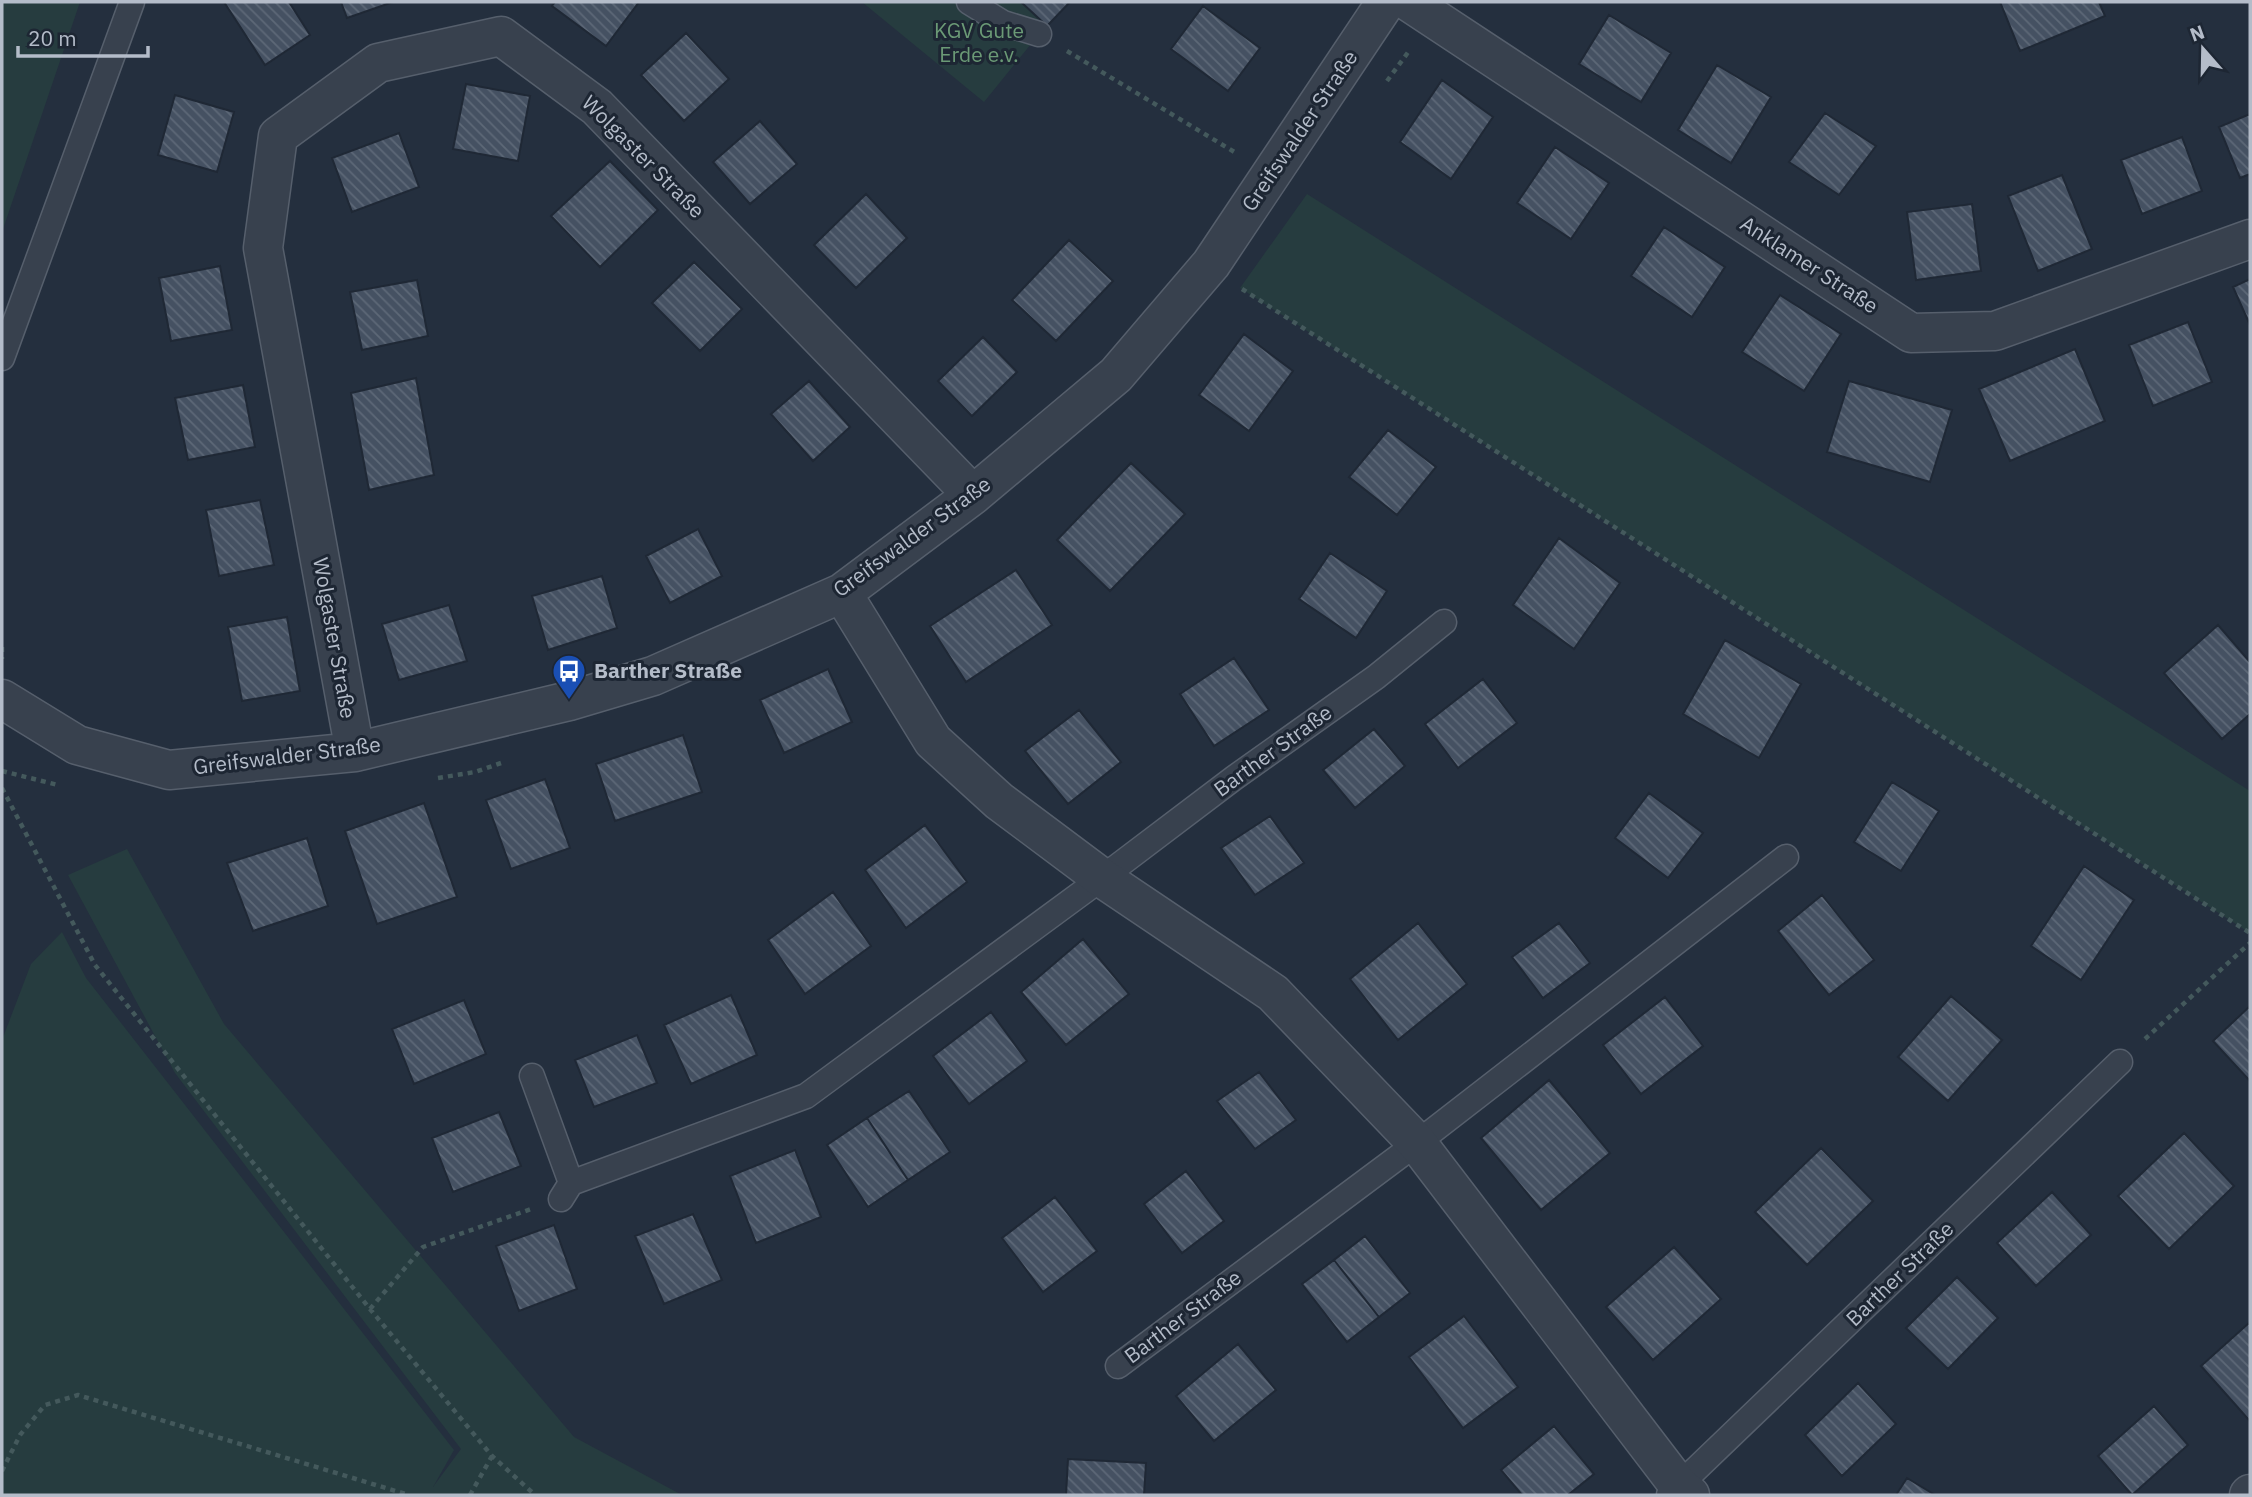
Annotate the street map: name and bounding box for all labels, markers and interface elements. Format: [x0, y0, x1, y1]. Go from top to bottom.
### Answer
scale bar [18, 14, 147, 58]
north arrow [2168, 14, 2238, 84]
park label: KGV Gute Erde e.v. [934, 16, 1024, 68]
text: N [2187, 19, 2208, 47]
text: 20 m [28, 24, 77, 52]
street label: Greifswalder Straße [1235, 45, 1363, 216]
street label: Wolgaster Straße [576, 89, 711, 224]
street label: Anklamer Straße [1735, 209, 1884, 319]
street label: Greifswalder Straße [827, 469, 996, 603]
street label: Wolgaster Straße [307, 555, 363, 721]
bus stop icon: Barther Straße [550, 652, 588, 701]
place label: Barther Straße [594, 656, 742, 684]
street label: Barther Straße [1208, 698, 1337, 803]
street label: Greifswalder Straße [192, 730, 382, 780]
street label: Barther Straße [1839, 1215, 1959, 1332]
street label: Barther Straße [1118, 1263, 1247, 1369]

